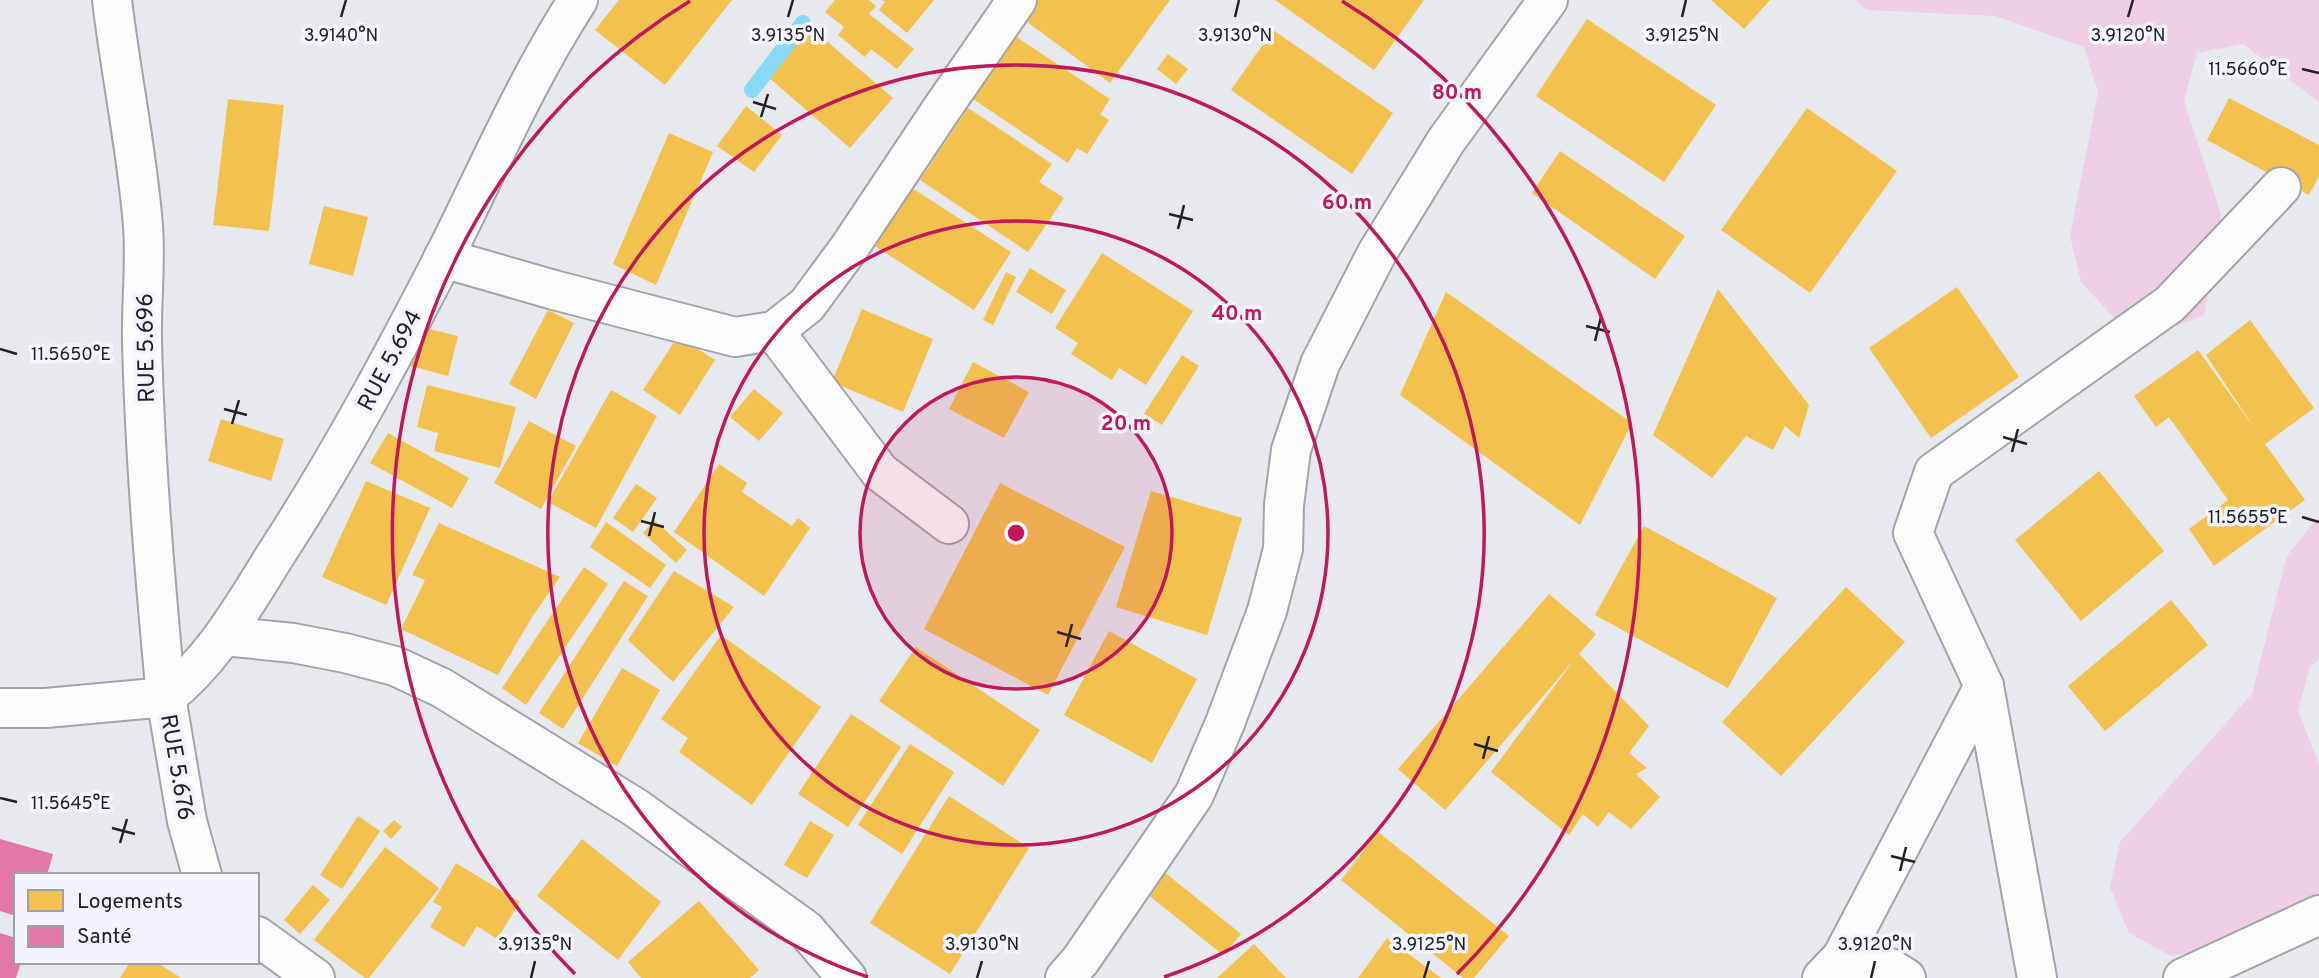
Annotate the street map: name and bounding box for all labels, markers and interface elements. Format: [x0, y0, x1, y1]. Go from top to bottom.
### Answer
text: 3.9140°N [304, 25, 378, 48]
text: 3.9135°N [751, 25, 825, 48]
text: 3.9130°N [1198, 25, 1272, 48]
text: 3.9125°N [1645, 25, 1719, 48]
text: 3.9120°N [2091, 25, 2165, 48]
text: 11.5660°E [2208, 59, 2288, 82]
text: 80 m [1432, 80, 1482, 107]
text: 60 m [1322, 190, 1372, 217]
street label: RUE 5.696 [132, 293, 163, 403]
text: 40 m [1212, 301, 1262, 328]
street label: RUE 5.694 [352, 306, 430, 417]
text: 11.5650°E [31, 344, 111, 367]
text: 20 m [1101, 411, 1151, 438]
text: 11.5655°E [2208, 507, 2288, 530]
centre of rings [1004, 521, 1028, 545]
street label: RUE 5.676 [152, 712, 199, 823]
text: 11.5645°E [31, 793, 111, 816]
legend [14, 873, 259, 964]
text: Logements [77, 889, 183, 916]
text: Santé [77, 924, 131, 951]
text: 3.9135°N [498, 934, 572, 957]
text: 3.9130°N [945, 934, 1019, 957]
text: 3.9125°N [1392, 934, 1466, 957]
text: 3.9120°N [1838, 934, 1912, 957]

